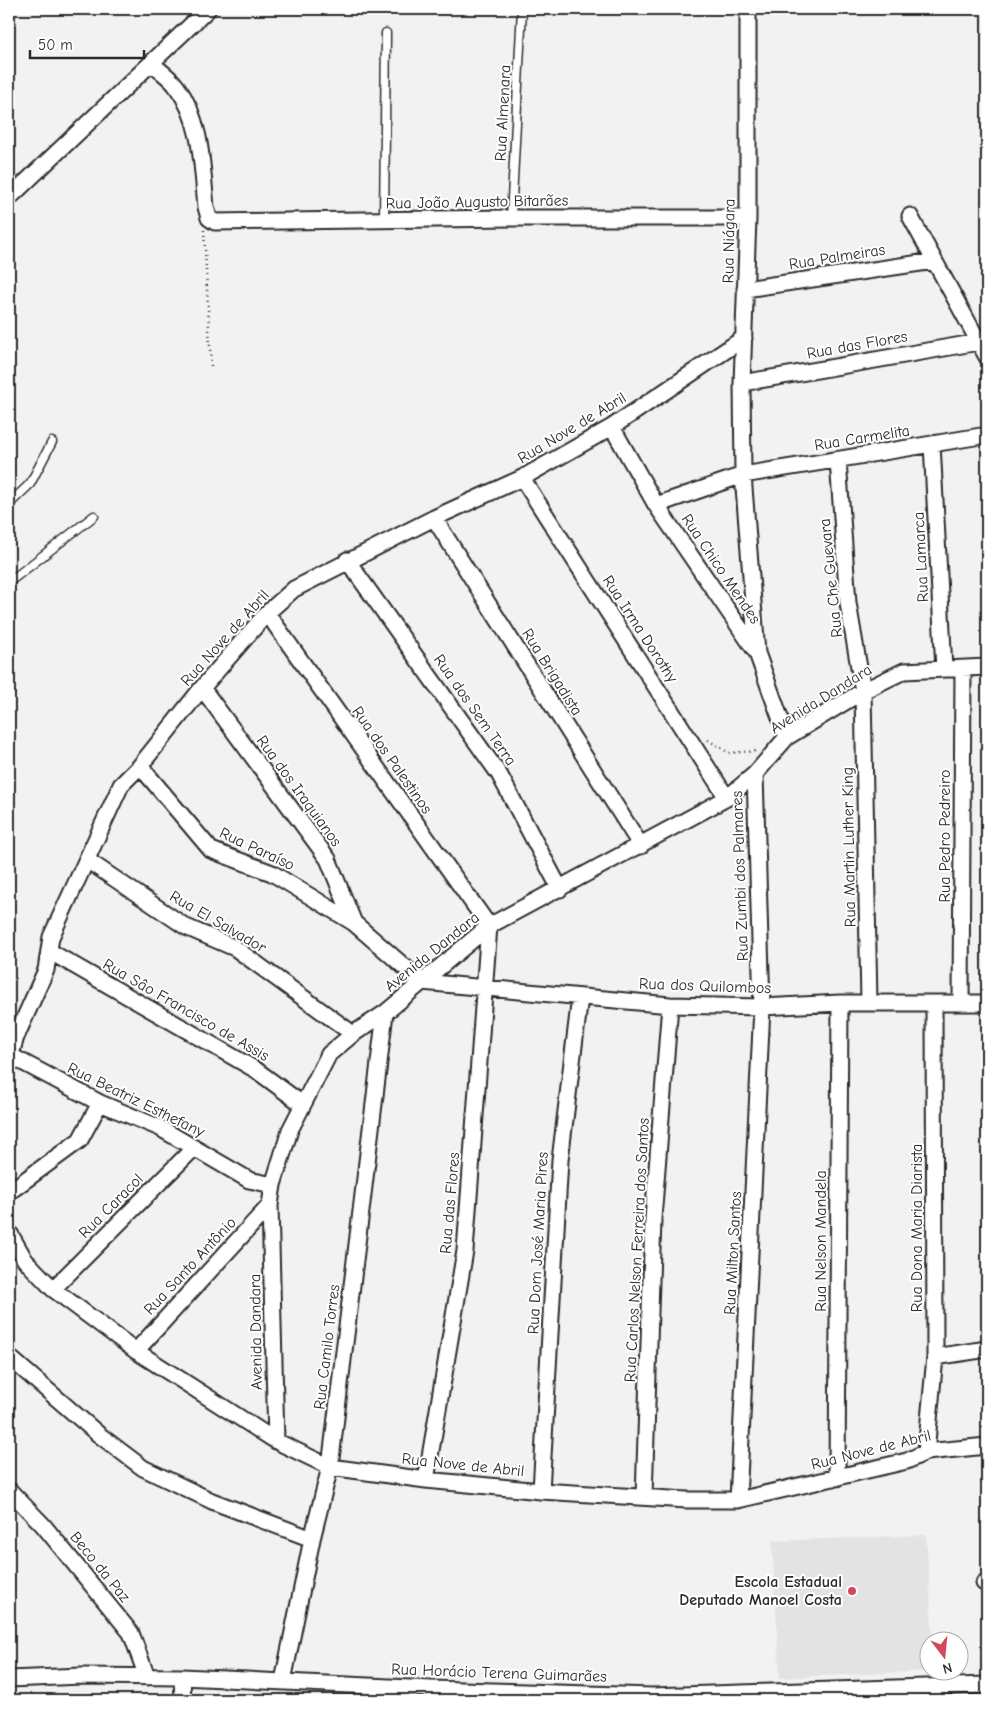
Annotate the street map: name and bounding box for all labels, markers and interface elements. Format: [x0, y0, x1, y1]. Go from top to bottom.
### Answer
scale bar [30, 28, 144, 60]
text: 50 m [38, 36, 73, 54]
street label: Rua Almenara [491, 64, 515, 162]
street label: Rua João Augusto Bitarães [386, 191, 569, 213]
street label: Rua Niágara [719, 198, 739, 284]
street label: Rua Palmeiras [788, 240, 887, 273]
street label: Rua das Flores [805, 327, 909, 363]
street label: Rua Nove de Abril [515, 389, 629, 467]
street label: Rua Carmelita [813, 422, 911, 454]
street label: Rua Chico Mendes [678, 511, 765, 627]
street label: Rua Lamarca [910, 511, 932, 603]
street label: Rua Che Guevara [816, 518, 846, 638]
street label: Rua Irma Dorothy [599, 572, 682, 687]
street label: Rua Nove de Abril [177, 586, 273, 690]
street label: Rua Brigadista [518, 625, 586, 719]
street label: Rua dos Sem Terra [430, 651, 520, 769]
street label: Avenida Dandara [767, 661, 875, 737]
street label: Rua dos Palestinos [348, 703, 436, 817]
street label: Rua dos Iraquianos [253, 732, 346, 850]
street label: Rua Martin Luther King [839, 767, 859, 927]
street label: Rua Pedro Pedreiro [936, 769, 954, 903]
street label: Rua Zumbi dos Palmares [728, 790, 752, 962]
street label: Rua Paraíso [217, 824, 297, 874]
street label: Rua El Salvador [167, 887, 270, 957]
street label: Avenida Dandara [381, 908, 483, 996]
street label: Rua Sâo Francisco de Assis [100, 955, 273, 1065]
street label: Rua dos Quilombos [639, 975, 772, 997]
street label: Rua Beatriz Esthefany [65, 1059, 208, 1141]
street label: Rua Carlos Nelson Ferreira dos Santos [621, 1117, 653, 1383]
street label: Rua Dona Maria Diarista [908, 1144, 926, 1312]
street label: Rua das Flores [437, 1151, 463, 1255]
street label: Rua Dom José Maria Pires [524, 1151, 552, 1335]
street label: Rua Caracol [75, 1170, 147, 1242]
street label: Rua Nelson Mandela [812, 1170, 830, 1312]
street label: Rua Milton Santos [721, 1190, 745, 1315]
street label: Rua Santo Antônio [140, 1213, 240, 1319]
street label: Avenida Dandara [246, 1274, 266, 1390]
street label: Rua Camilo Torres [310, 1283, 344, 1411]
street label: Rua Nove de Abril [809, 1426, 933, 1474]
street label: Rua Nove de Abril [401, 1450, 525, 1480]
street label: Beco da Paz [66, 1528, 134, 1606]
place label: Escola Estadual Deputado Manoel Costa [679, 1573, 842, 1609]
marker: Escola Estadual Deputado Manoel Costa [846, 1585, 858, 1597]
north arrow [918, 1632, 968, 1682]
text: N [941, 1659, 954, 1677]
street label: Rua Horácio Terena Guimarães [391, 1660, 607, 1686]

